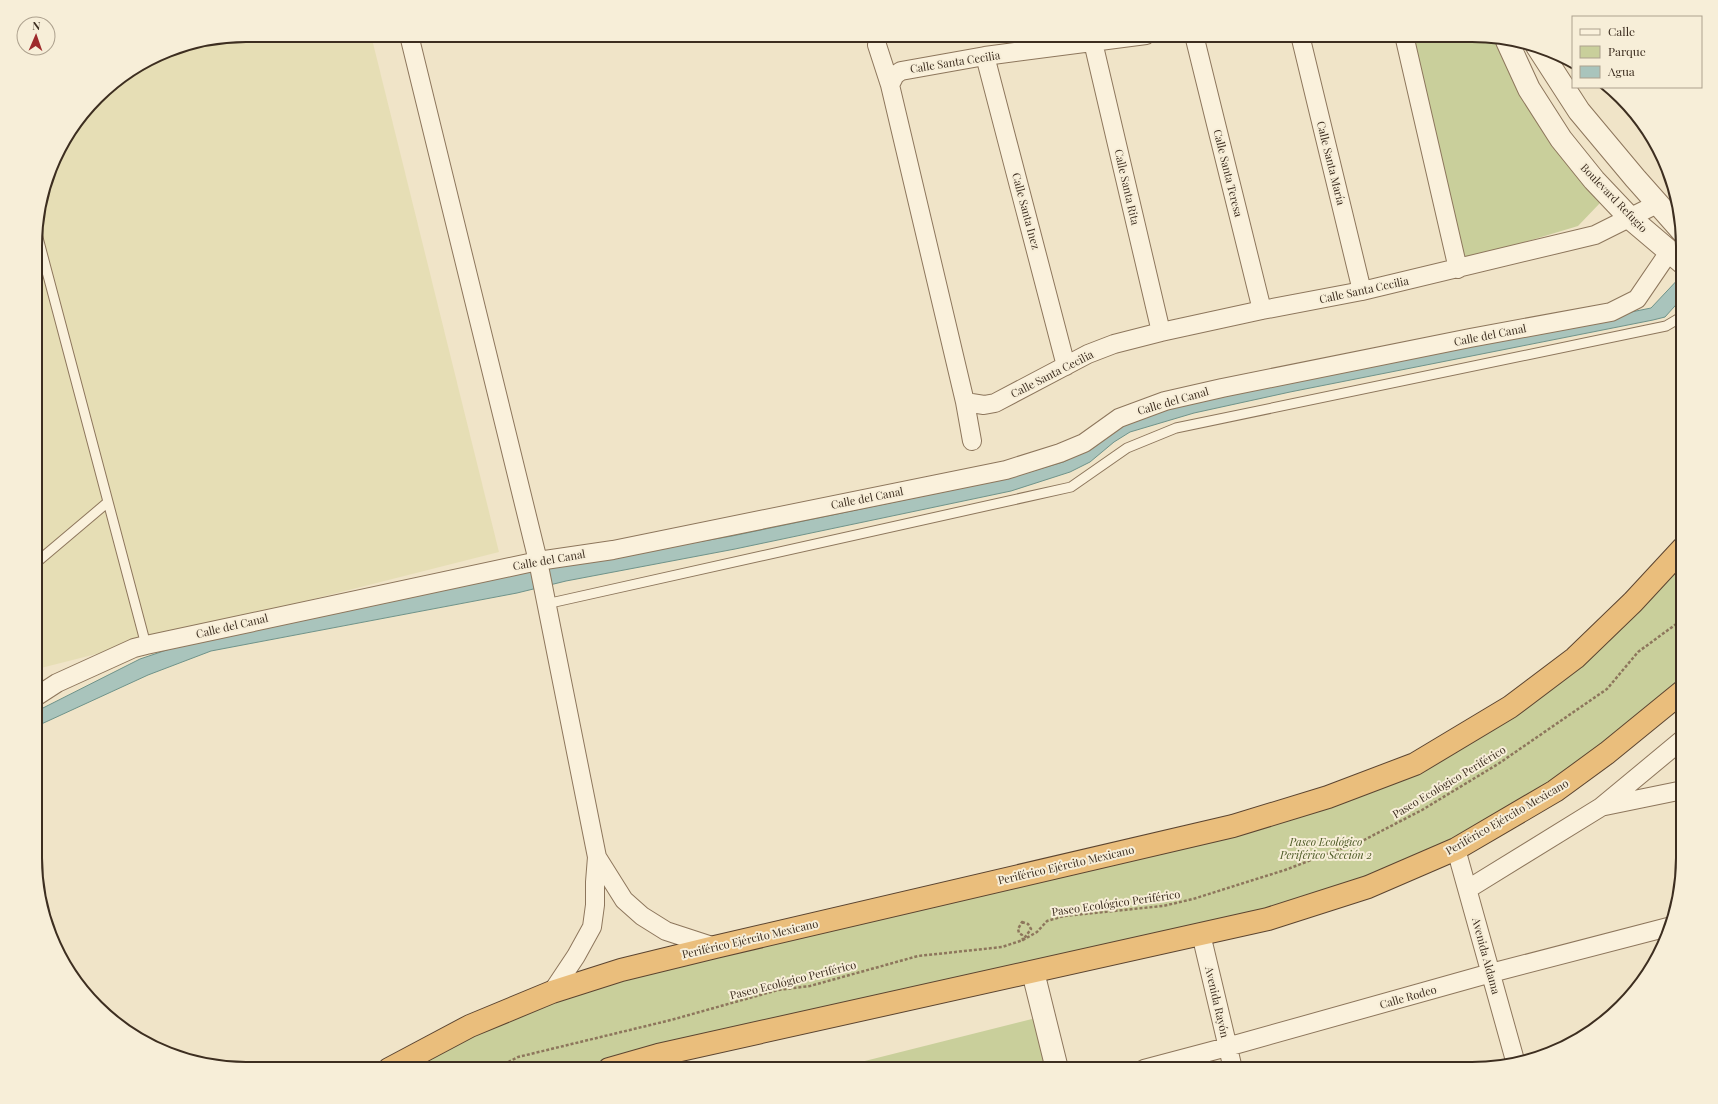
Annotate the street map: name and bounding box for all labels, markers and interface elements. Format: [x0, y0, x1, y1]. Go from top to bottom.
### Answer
north arrow [16, 16, 56, 56]
legend [1572, 16, 1702, 88]
text: N [32, 18, 41, 33]
text: Calle [1608, 23, 1635, 39]
text: Parque [1608, 43, 1646, 59]
street label: Calle Santa Cecilia [909, 47, 1002, 76]
text: Agua [1607, 63, 1635, 79]
street label: Calle Santa María [1314, 119, 1349, 207]
street label: Calle Santa Teresa [1210, 127, 1247, 219]
street label: Calle Santa Rita [1111, 148, 1144, 227]
street label: Boulevard Refugio [1578, 160, 1651, 235]
street label: Calle Santa Inez [1009, 171, 1044, 251]
street label: Calle Santa Cecilia [1318, 273, 1410, 306]
street label: Calle del Canal [1452, 320, 1527, 349]
street label: Calle Santa Cecilia [1008, 346, 1096, 401]
street label: Calle del Canal [1135, 383, 1210, 418]
street label: Calle del Canal [829, 483, 904, 512]
street label: Calle del Canal [511, 546, 586, 573]
street label: Calle del Canal [194, 610, 269, 641]
street label: Paseo Ecológico Periférico [1389, 742, 1508, 821]
street label: Periférico Ejército Mexicano [1443, 775, 1571, 858]
park label: Paseo Ecológico Periférico Sección 2 [1279, 834, 1372, 862]
street label: Periférico Ejército Mexicano [996, 842, 1136, 888]
street label: Paseo Ecológico Periférico [1051, 886, 1181, 919]
street label: Avenida Aldama [1469, 915, 1504, 996]
street label: Periférico Ejército Mexicano [680, 916, 820, 962]
street label: Paseo Ecológico Periférico [728, 957, 858, 1002]
street label: Avenida Rayón [1202, 964, 1233, 1039]
street label: Calle Rodeo [1378, 981, 1438, 1012]

